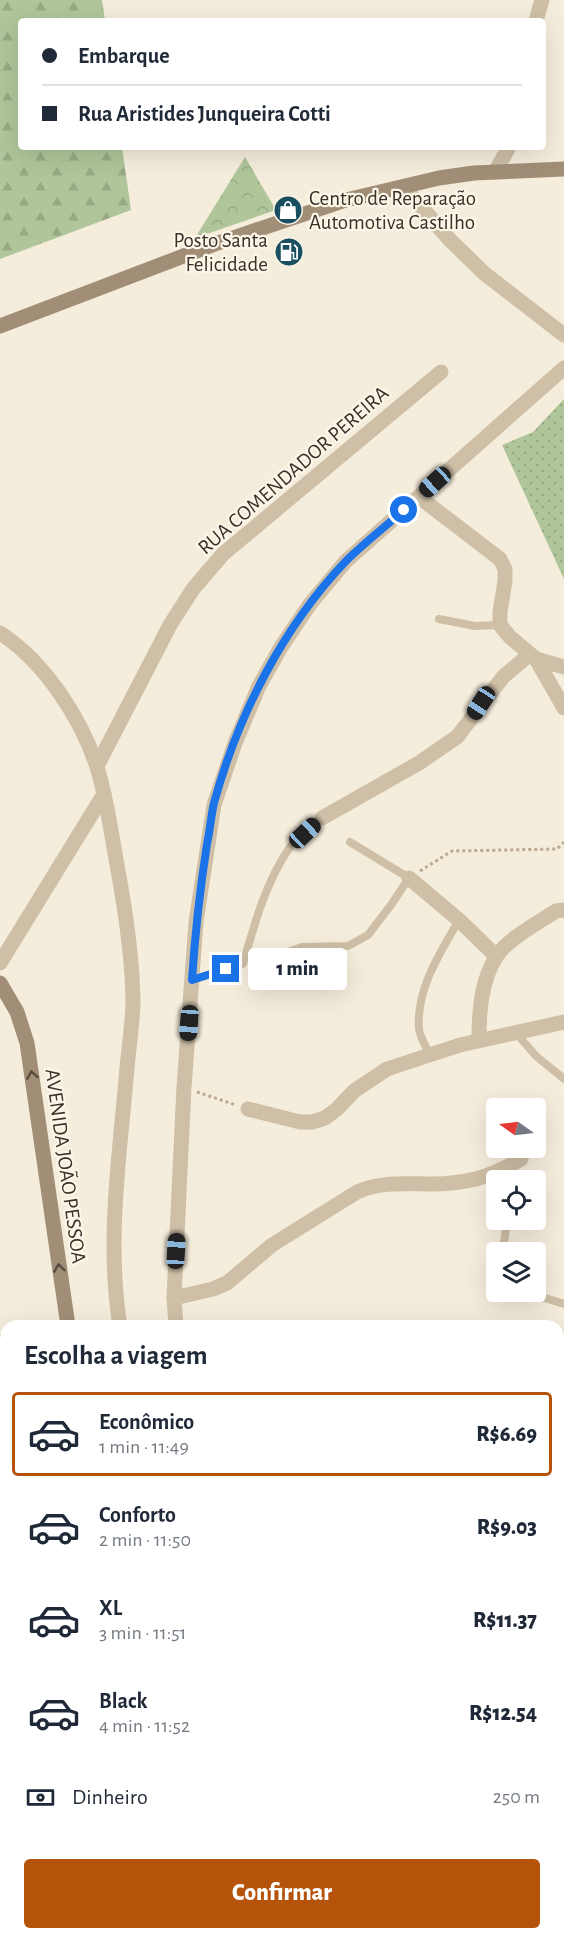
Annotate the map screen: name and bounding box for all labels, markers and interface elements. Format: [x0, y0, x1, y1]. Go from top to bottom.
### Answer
text: Embarque [78, 45, 170, 67]
text: Rua Aristides Junqueira Cotti [78, 103, 331, 125]
place label: Centro de Reparação Automotiva Castilho [309, 188, 476, 233]
shop icon: Centro de Reparação Automotiva Castilho [272, 194, 304, 226]
place label: Posto Santa Felicidade [173, 230, 268, 275]
fuel station icon: Posto Santa Felicidade [273, 236, 305, 268]
street label: RUA COMENDADOR PEREIRA [194, 382, 393, 559]
car [416, 463, 454, 501]
route start [390, 496, 417, 523]
car [464, 683, 498, 723]
car [286, 814, 324, 852]
callout: 1 min [247, 948, 346, 990]
route end [212, 955, 239, 982]
text: 1 min [276, 959, 319, 979]
car [179, 1004, 199, 1042]
street label: AVENIDA JOÃO PESSOA [41, 1067, 92, 1265]
one-way arrow [26, 1070, 39, 1080]
north arrow [486, 1098, 546, 1158]
map controls [486, 1098, 546, 1302]
button: locate [486, 1170, 546, 1230]
car [166, 1233, 186, 1269]
button: layers [486, 1242, 546, 1302]
one-way arrow [54, 1263, 66, 1273]
text: Escolha a viagem [24, 1342, 207, 1369]
icon: car [27, 1407, 81, 1461]
text: Econômico [99, 1411, 194, 1433]
text: R$6.69 [476, 1423, 537, 1445]
text: 1 min · 11:49 [99, 1437, 189, 1457]
icon: car [27, 1500, 81, 1554]
text: Conforto [99, 1504, 176, 1526]
text: R$9.03 [477, 1516, 537, 1538]
text: 2 min · 11:50 [99, 1530, 191, 1550]
icon: car [27, 1593, 81, 1647]
text: XL [99, 1597, 122, 1619]
text: R$11.37 [473, 1609, 537, 1631]
text: 3 min · 11:51 [99, 1623, 186, 1643]
icon: car [27, 1686, 81, 1740]
text: Black [99, 1690, 147, 1712]
text: R$12.54 [469, 1702, 537, 1724]
text: 4 min · 11:52 [99, 1716, 190, 1736]
icon: cash [24, 1781, 57, 1814]
text: Dinheiro [72, 1786, 148, 1808]
text: 250 m [493, 1787, 540, 1807]
button: Confirmar [24, 1859, 540, 1928]

